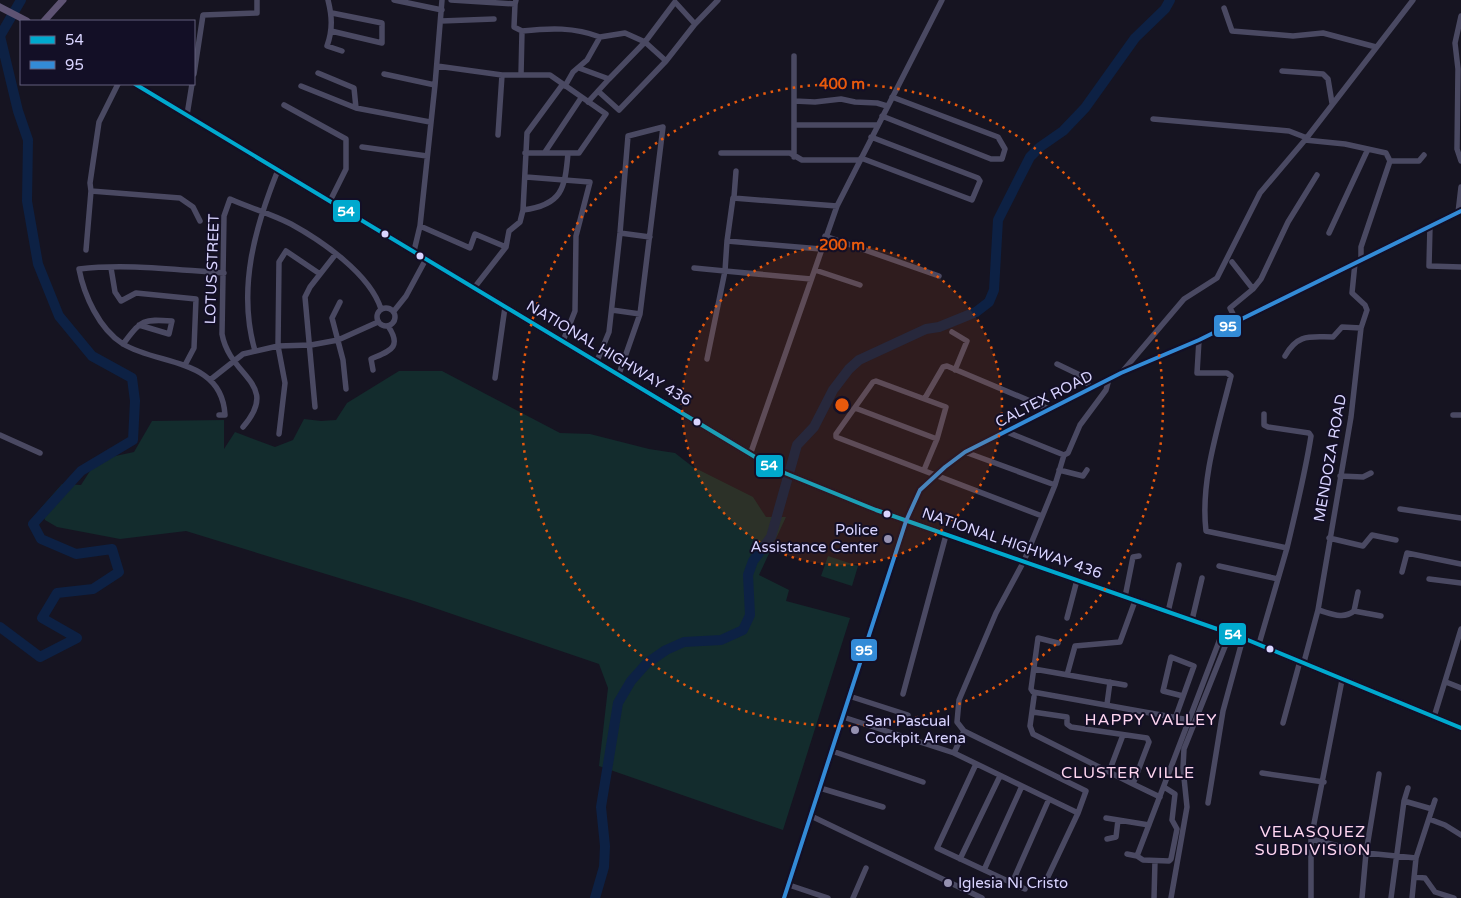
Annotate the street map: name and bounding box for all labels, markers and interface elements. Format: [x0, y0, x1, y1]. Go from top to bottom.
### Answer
legend [20, 20, 195, 85]
text: 54 [65, 31, 84, 49]
text: 95 [65, 56, 84, 74]
text: 400 m [819, 75, 865, 93]
line badge: 54 [332, 199, 361, 223]
text: 54 [337, 203, 355, 220]
street label: LOTUS STREET [201, 213, 223, 325]
unlabelled marker [380, 229, 390, 239]
text: 200 m [819, 236, 865, 254]
unlabelled marker [415, 251, 425, 261]
street label: NATIONAL HIGHWAY 436 [523, 297, 695, 409]
line badge: 95 [1213, 314, 1242, 338]
text: 95 [1219, 318, 1237, 335]
street label: CALTEX ROAD [992, 367, 1096, 431]
street label: MENDOZA ROAD [1310, 393, 1350, 523]
centre of rings [833, 396, 851, 414]
unlabelled marker [692, 417, 702, 427]
line badge: 54 [755, 454, 784, 478]
text: 54 [760, 457, 778, 474]
street label: NATIONAL HIGHWAY 436 [920, 504, 1104, 582]
unlabelled marker [882, 509, 892, 519]
place label: Police Assistance Center [750, 521, 878, 556]
marker: Police Assistance Center [882, 533, 894, 545]
line badge: 54 [1218, 622, 1247, 646]
text: 54 [1224, 626, 1242, 643]
line badge: 95 [850, 638, 878, 662]
text: 95 [855, 642, 873, 659]
unlabelled marker [1265, 644, 1275, 654]
district label: HAPPY VALLEY [1084, 710, 1218, 730]
place label: San Pascual Cockpit Arena [865, 712, 966, 747]
marker: San Pascual Cockpit Arena [849, 724, 861, 736]
district label: CLUSTER VILLE [1061, 763, 1195, 783]
district label: VELASQUEZ SUBDIVISION [1255, 822, 1371, 860]
place label: Iglesia Ni Cristo [958, 874, 1068, 892]
marker: Iglesia Ni Cristo [942, 877, 954, 889]

